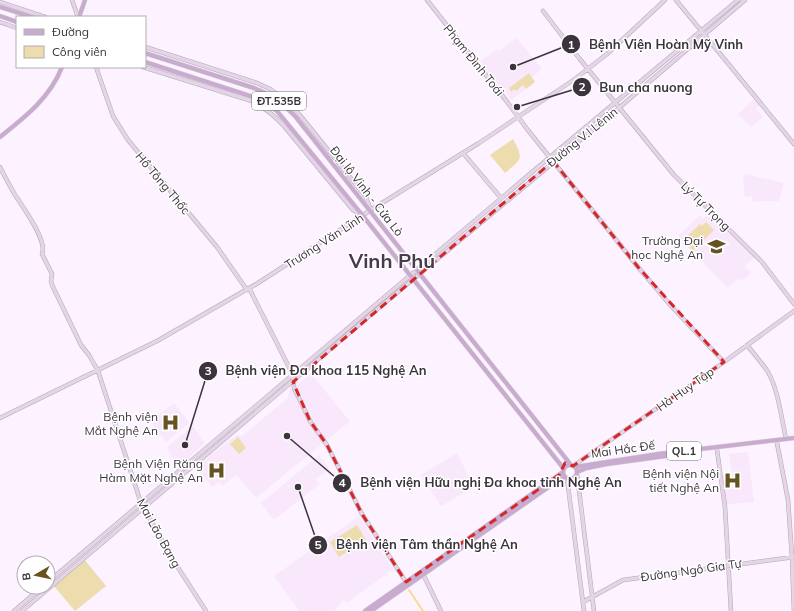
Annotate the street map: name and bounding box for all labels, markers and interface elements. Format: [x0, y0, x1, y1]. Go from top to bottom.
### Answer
legend [16, 16, 146, 68]
street label: Phạm Đình Toái [440, 21, 508, 99]
text: Đường [52, 24, 89, 39]
callout: Bệnh Viện Hoàn Mỹ Vinh [561, 32, 752, 57]
text: Bệnh Viện Hoàn Mỹ Vinh [589, 36, 743, 53]
text: 1 [567, 37, 575, 52]
text: Công viên [52, 44, 107, 59]
callout: Bun cha nuong [572, 74, 701, 99]
text: 2 [578, 79, 586, 94]
text: Bun cha nuong [599, 79, 693, 95]
road number: ĐT.535B [252, 92, 306, 110]
street label: Đường V.I Lênin [544, 104, 620, 170]
street label: Đại lộ Vinh - Cửa Lò [327, 143, 407, 239]
street label: Hồ Tông Thốc [133, 149, 193, 217]
street label: Lý Tự Trọng [678, 178, 734, 234]
street label: Trương Văn Lĩnh [282, 210, 366, 272]
place label: Trường Đại học Nghệ An [631, 233, 703, 262]
school or university icon: Trường Đại học Nghệ An [706, 237, 726, 257]
district label: Vinh Phú [348, 248, 435, 273]
callout: Bệnh viện Đa khoa 115 Nghệ An [198, 358, 435, 383]
text: Bệnh viện Đa khoa 115 Nghệ An [225, 362, 427, 378]
text: 3 [204, 363, 212, 378]
street label: Hà Huy Tập [653, 364, 717, 414]
place label: Bệnh viện Mắt Nghệ An [84, 409, 158, 438]
hospital icon: Bệnh viện Mắt Nghệ An [161, 413, 181, 433]
street label: Mai Hắc Đế [590, 437, 656, 461]
road number: QL.1 [667, 442, 701, 460]
place label: Bệnh Viện Răng Hàm Mặt Nghệ An [99, 456, 203, 485]
hospital icon: Bệnh Viện Răng Hàm Mặt Nghệ An [206, 460, 226, 480]
place label: Bệnh viện Nội tiết Nghệ An [643, 466, 719, 495]
callout: Bệnh viện Hữu nghị Đa khoa tỉnh Nghệ An [332, 470, 629, 495]
hospital icon: Bệnh viện Nội tiết Nghệ An [722, 470, 742, 490]
text: Bệnh viện Hữu nghị Đa khoa tỉnh Nghệ An [360, 474, 622, 490]
text: 4 [338, 475, 346, 490]
street label: Mai Lão Bạng [134, 496, 184, 570]
callout: Bệnh viện Tâm thần Nghệ An [308, 532, 526, 557]
text: Bệnh viện Tâm thần Nghệ An [336, 536, 518, 552]
text: 5 [314, 537, 322, 552]
north arrow [16, 555, 56, 595]
street label: Đường Ngô Gia Tự [640, 555, 743, 584]
text: B [19, 571, 34, 581]

